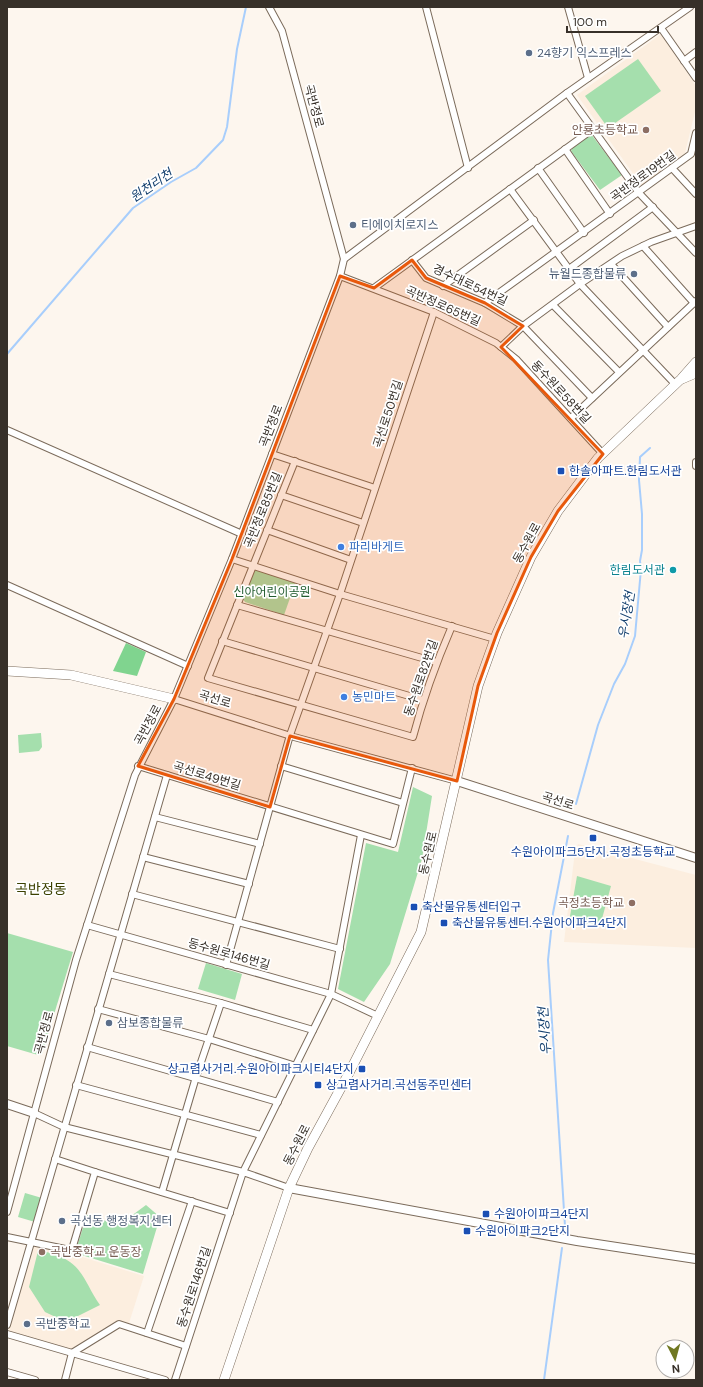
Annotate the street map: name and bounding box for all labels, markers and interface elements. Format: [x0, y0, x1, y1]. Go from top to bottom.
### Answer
scale bar [567, 8, 658, 34]
text: 100 m [573, 14, 607, 30]
place label: 24향기 익스프레스 [537, 45, 631, 61]
marker: 24향기 익스프레스 [524, 48, 534, 58]
street label: 곡반정로 [301, 83, 327, 129]
place label: 안룡초등학교 [572, 122, 638, 138]
marker: 안룡초등학교 [641, 125, 651, 135]
street label: 곡반정로19번길 [607, 147, 679, 205]
water label: 원천리천 [127, 164, 177, 206]
place label: 티에이치로지스 [361, 217, 438, 233]
marker: 티에이치로지스 [348, 220, 358, 230]
street label: 경수대로54번길 [430, 261, 510, 309]
place label: 뉴월드종합물류 [549, 266, 626, 282]
marker: 뉴월드종합물류 [629, 269, 639, 279]
street label: 곡반정로65번길 [403, 282, 483, 330]
street label: 동수원로58번길 [528, 357, 594, 427]
street label: 곡선로50번길 [369, 378, 407, 450]
street label: 곡반정로 [256, 403, 286, 449]
place label: 한솔아파트.한림도서관 [569, 463, 682, 479]
marker: 한솔아파트.한림도서관 [556, 466, 566, 476]
street label: 곡반정로85번길 [240, 470, 286, 550]
street label: 동수원로 [509, 520, 545, 566]
place label: 파리바게트 [349, 539, 404, 555]
marker: 파리바게트 [336, 542, 346, 552]
place label: 한림도서관 [610, 562, 665, 578]
marker: 한림도서관 [668, 565, 678, 575]
park label: 신아어린이공원 [233, 584, 311, 600]
water label: 우시장천 [614, 589, 639, 640]
street label: 동수원로82번길 [400, 637, 442, 719]
street label: 곡선로 [197, 687, 233, 711]
place label: 농민마트 [352, 689, 396, 705]
marker: 농민마트 [339, 692, 349, 702]
street label: 곡반정로 [131, 702, 165, 748]
street label: 곡선로49번길 [171, 758, 243, 794]
street label: 곡선로 [540, 788, 576, 814]
street label: 동수원로 [415, 830, 441, 876]
marker: 수원아이파크5단지.곡정초등학교 [588, 833, 598, 843]
place label: 수원아이파크5단지.곡정초등학교 [511, 844, 675, 860]
district label: 곡반정동 [15, 880, 67, 898]
place label: 곡정초등학교 [558, 895, 624, 911]
marker: 곡정초등학교 [627, 898, 637, 908]
place label: 축산물유통센터입구 [422, 899, 521, 915]
marker: 축산물유통센터입구 [409, 902, 419, 912]
place label: 축산물유통센터.수원아이파크4단지 [452, 915, 627, 931]
marker: 축산물유통센터.수원아이파크4단지 [439, 918, 449, 928]
street label: 동수원로146번길 [186, 935, 272, 973]
water label: 우시장천 [534, 1005, 555, 1055]
street label: 곡반정로 [31, 1010, 57, 1056]
place label: 삼보종합물류 [117, 1015, 183, 1031]
marker: 삼보종합물류 [104, 1018, 114, 1028]
place label: 상고렴사거리.수원아이파크시티4단지 [168, 1061, 354, 1077]
marker: 상고렴사거리.수원아이파크시티4단지 [357, 1064, 367, 1074]
place label: 상고렴사거리.곡선동주민센터 [326, 1077, 472, 1093]
marker: 상고렴사거리.곡선동주민센터 [313, 1080, 323, 1090]
street label: 동수원로 [280, 1122, 314, 1168]
place label: 수원아이파크4단지 [494, 1206, 590, 1222]
marker: 수원아이파크4단지 [481, 1209, 491, 1219]
place label: 곡선동 행정복지센터 [70, 1213, 173, 1229]
marker: 곡선동 행정복지센터 [57, 1216, 67, 1226]
place label: 수원아이파크2단지 [475, 1223, 570, 1239]
marker: 수원아이파크2단지 [462, 1226, 472, 1236]
place label: 곡반중학교 운동장 [50, 1244, 142, 1260]
street label: 동수원로146번길 [173, 1244, 215, 1330]
marker: 곡반중학교 운동장 [37, 1247, 47, 1257]
place label: 곡반중학교 [35, 1316, 90, 1332]
marker: 곡반중학교 [22, 1319, 32, 1329]
north arrow [655, 1339, 695, 1379]
text: N [671, 1362, 681, 1376]

